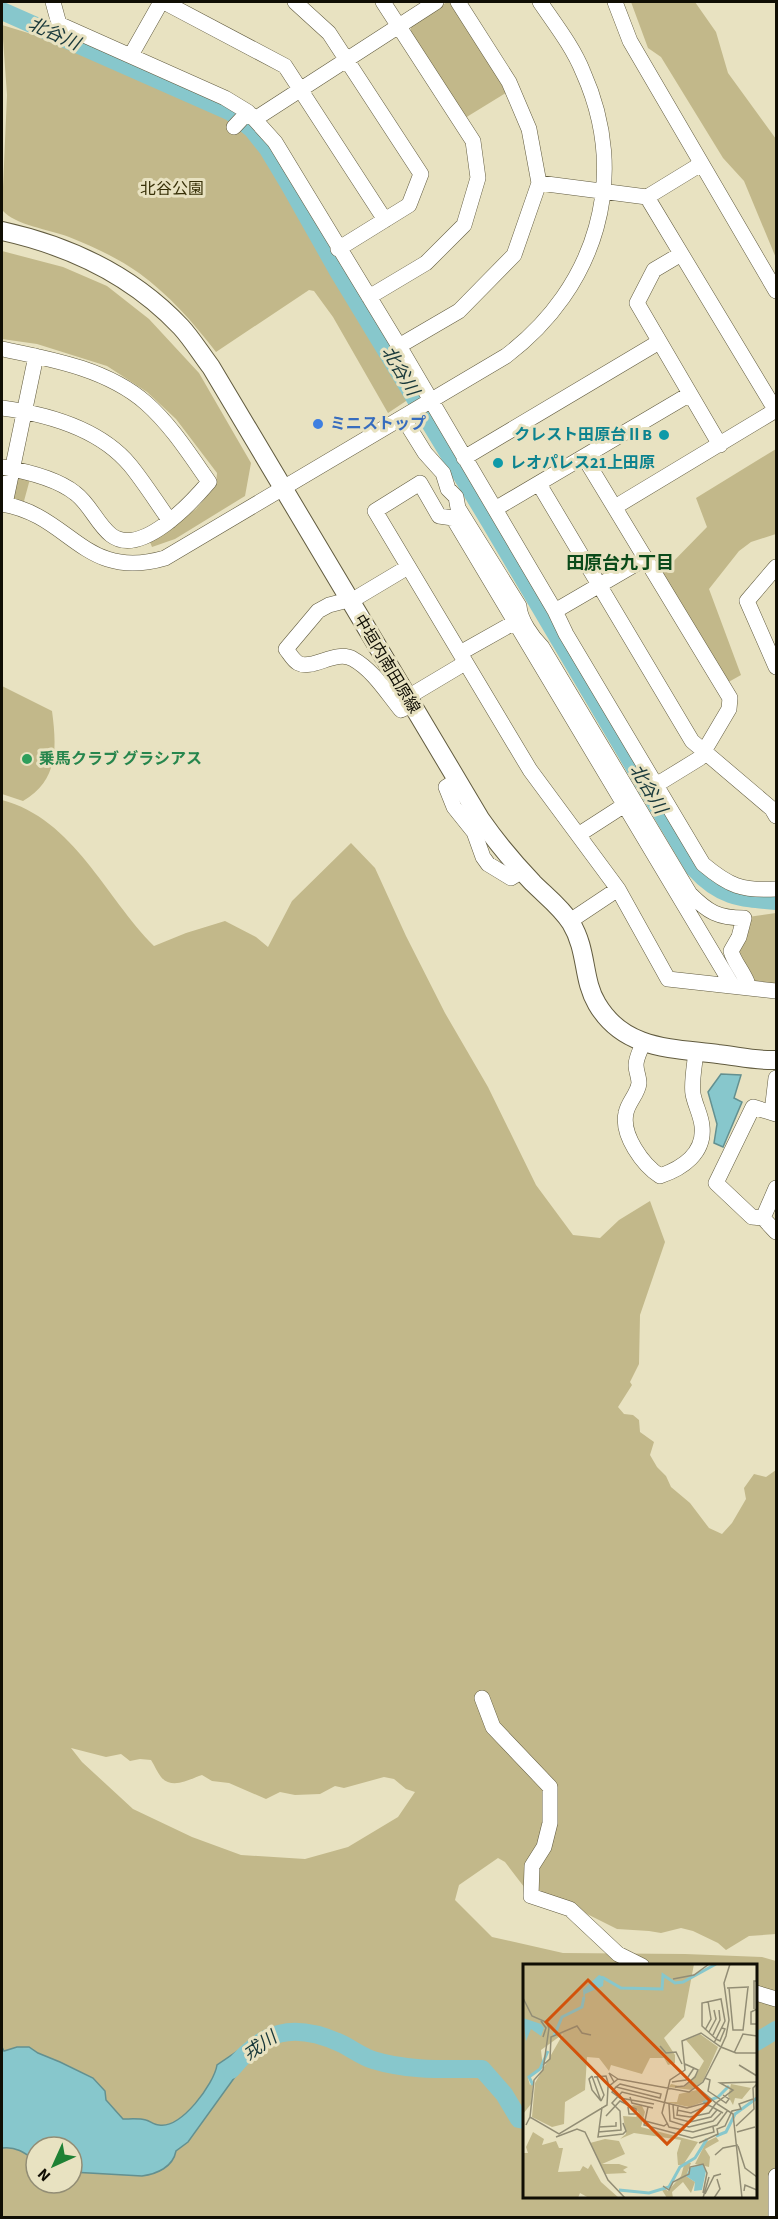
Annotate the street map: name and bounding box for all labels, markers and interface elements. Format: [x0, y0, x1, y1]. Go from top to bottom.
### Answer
water label: 北谷川 [24, 12, 86, 57]
park label: 北谷公園 [140, 178, 204, 200]
water label: 北谷川 [375, 341, 426, 402]
place label: ミニストップ [330, 413, 426, 435]
marker: ミニストップ [311, 417, 325, 431]
place label: クレスト田原台ⅡB [514, 424, 652, 446]
marker: クレスト田原台ⅡB [657, 428, 671, 442]
place label: レオパレス21上田原 [510, 452, 655, 474]
marker: レオパレス21上田原 [491, 456, 505, 470]
district label: 田原台九丁目 [566, 551, 674, 576]
street label: 中垣内南田原線 [349, 610, 425, 718]
place label: 乗馬クラブ グラシアス [39, 748, 202, 770]
marker: 乗馬クラブ グラシアス [20, 752, 34, 766]
water label: 北谷川 [623, 759, 674, 820]
inset map [523, 1964, 757, 2198]
water label: 戎川 [238, 2024, 284, 2066]
north arrow [24, 2135, 84, 2195]
text: N [33, 2163, 56, 2186]

